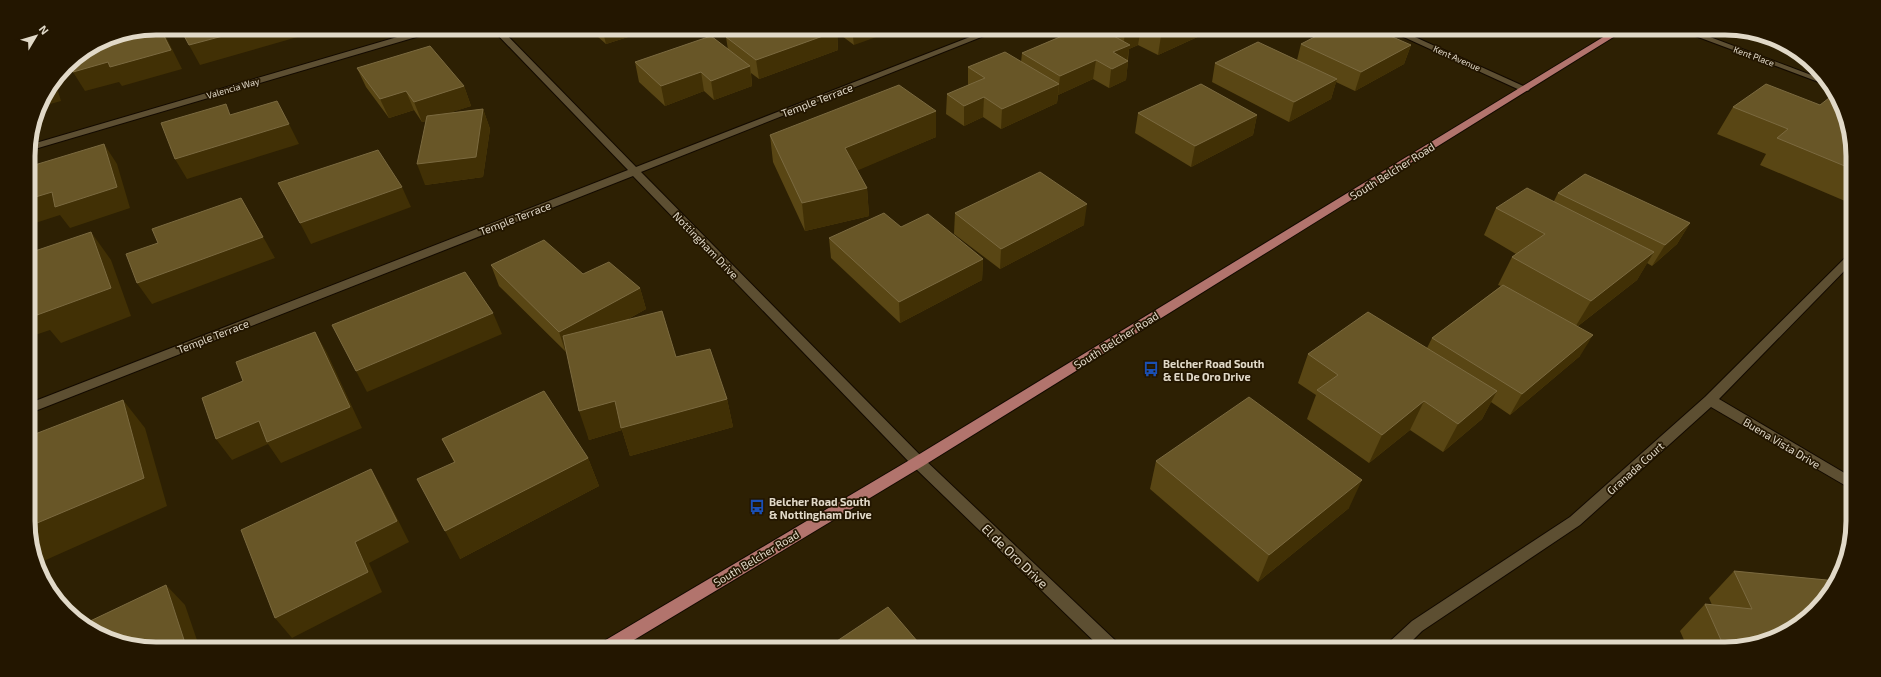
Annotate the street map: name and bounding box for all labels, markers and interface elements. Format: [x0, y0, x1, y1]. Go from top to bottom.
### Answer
north arrow [16, 16, 56, 56]
text: N [37, 22, 52, 37]
street label: Kent Avenue [1432, 43, 1483, 73]
street label: Kent Place [1732, 44, 1776, 69]
street label: Valencia Way [205, 75, 261, 101]
street label: Temple Terrace [779, 80, 855, 120]
street label: South Belcher Road [1347, 140, 1437, 202]
street label: Temple Terrace [477, 198, 553, 238]
street label: Nottingham Drive [671, 209, 741, 281]
street label: South Belcher Road [1071, 309, 1161, 371]
street label: Temple Terrace [175, 316, 251, 356]
place label: Belcher Road South & El De Oro Drive [1163, 357, 1264, 383]
bus stop icon: Belcher Road South & El De Oro Drive [1142, 360, 1160, 378]
street label: Buena Vista Drive [1741, 415, 1823, 471]
street label: Granada Court [1604, 439, 1666, 497]
place label: Belcher Road South & Nottingham Drive [769, 495, 872, 521]
bus stop icon: Belcher Road South & Nottingham Drive [748, 498, 766, 516]
street label: El de Oro Drive [979, 520, 1051, 592]
street label: South Belcher Road [711, 527, 801, 589]

